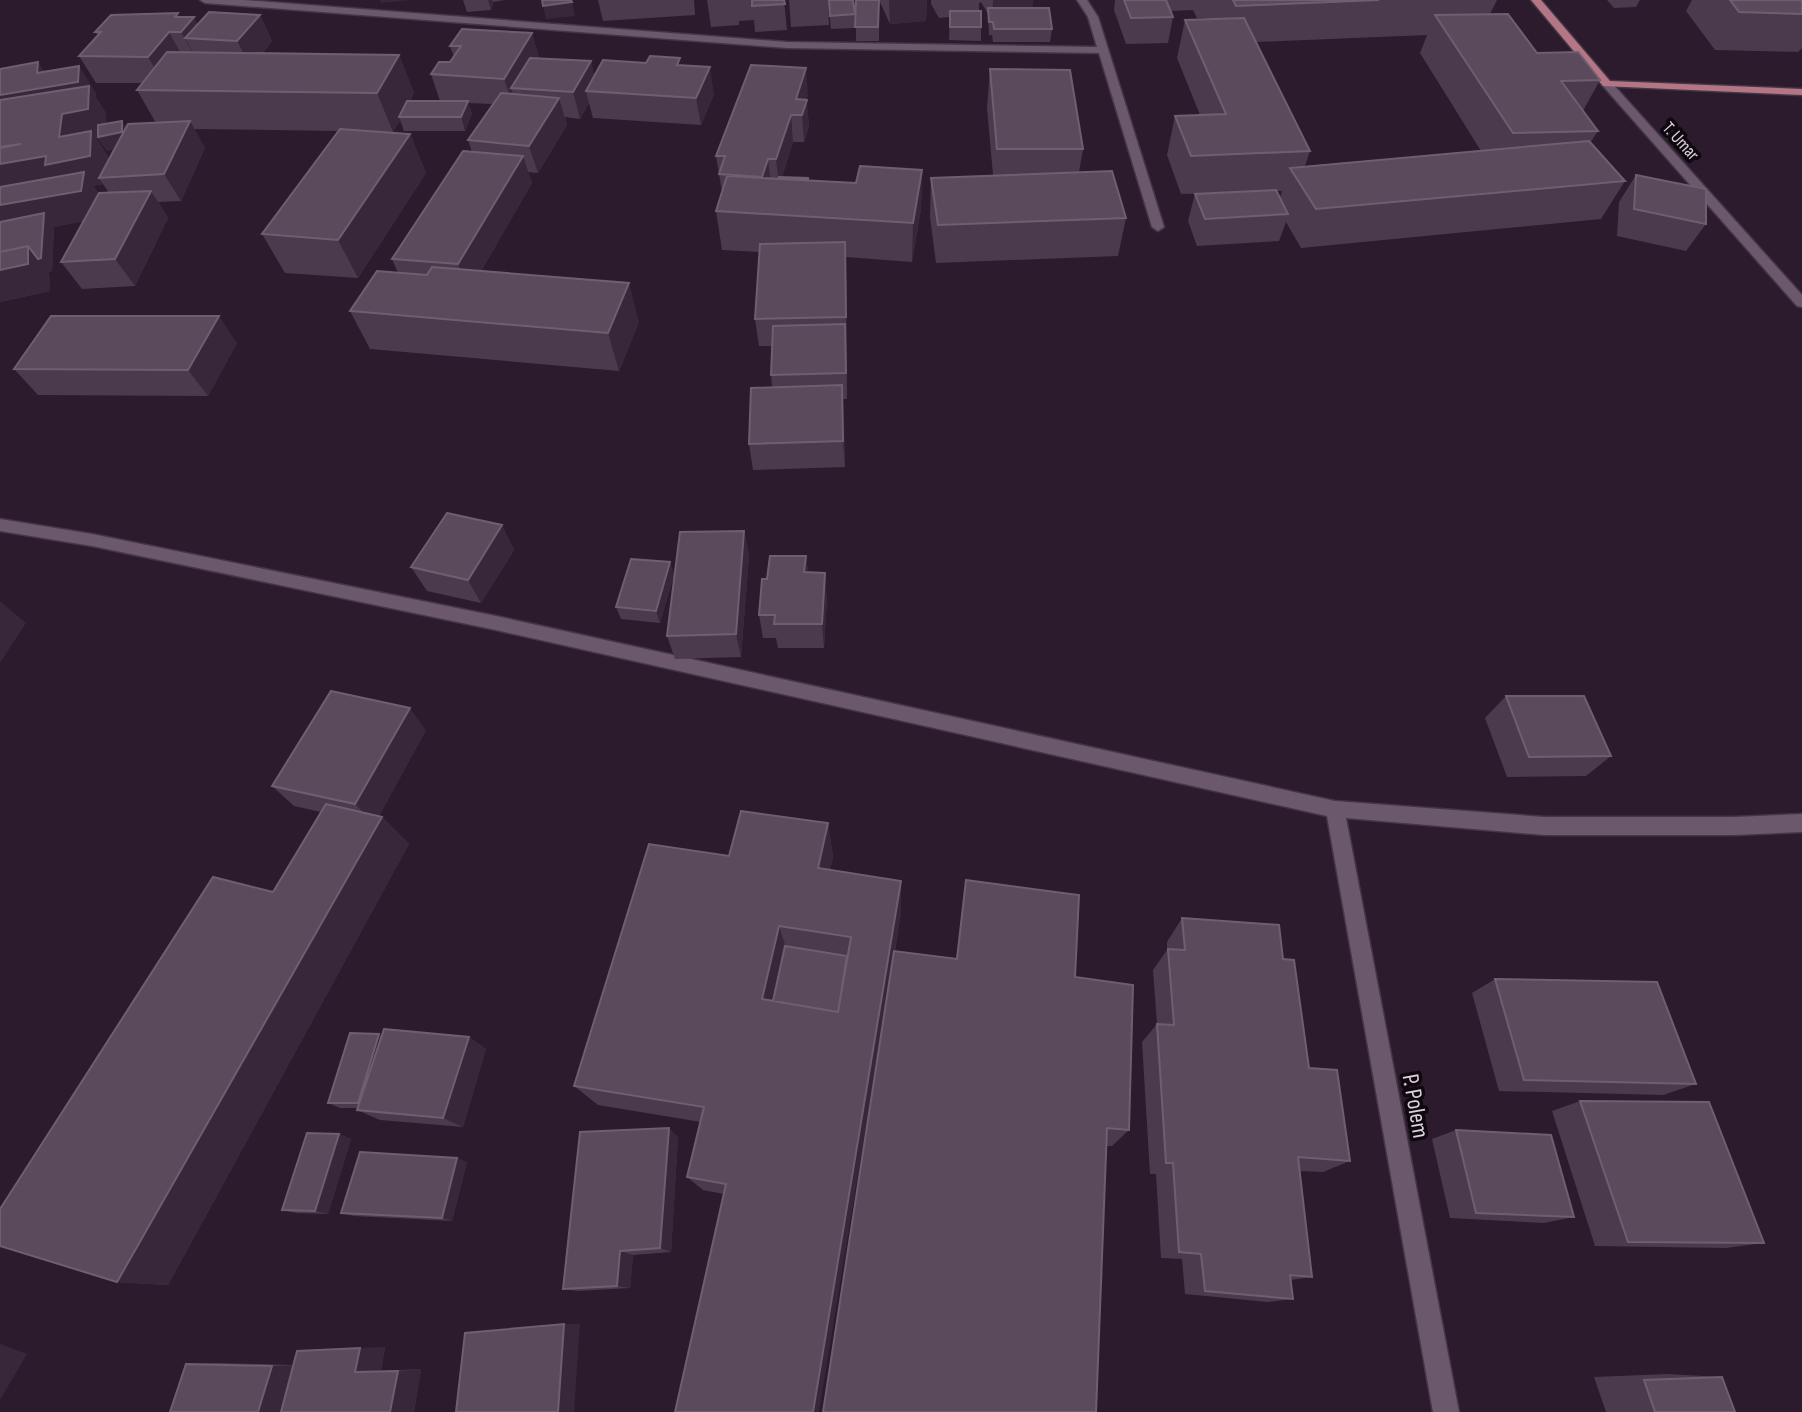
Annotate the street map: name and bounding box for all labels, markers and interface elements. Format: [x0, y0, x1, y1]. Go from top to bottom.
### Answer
street label: T. Umar [1658, 118, 1703, 165]
street label: P. Polem [1396, 1072, 1435, 1140]

